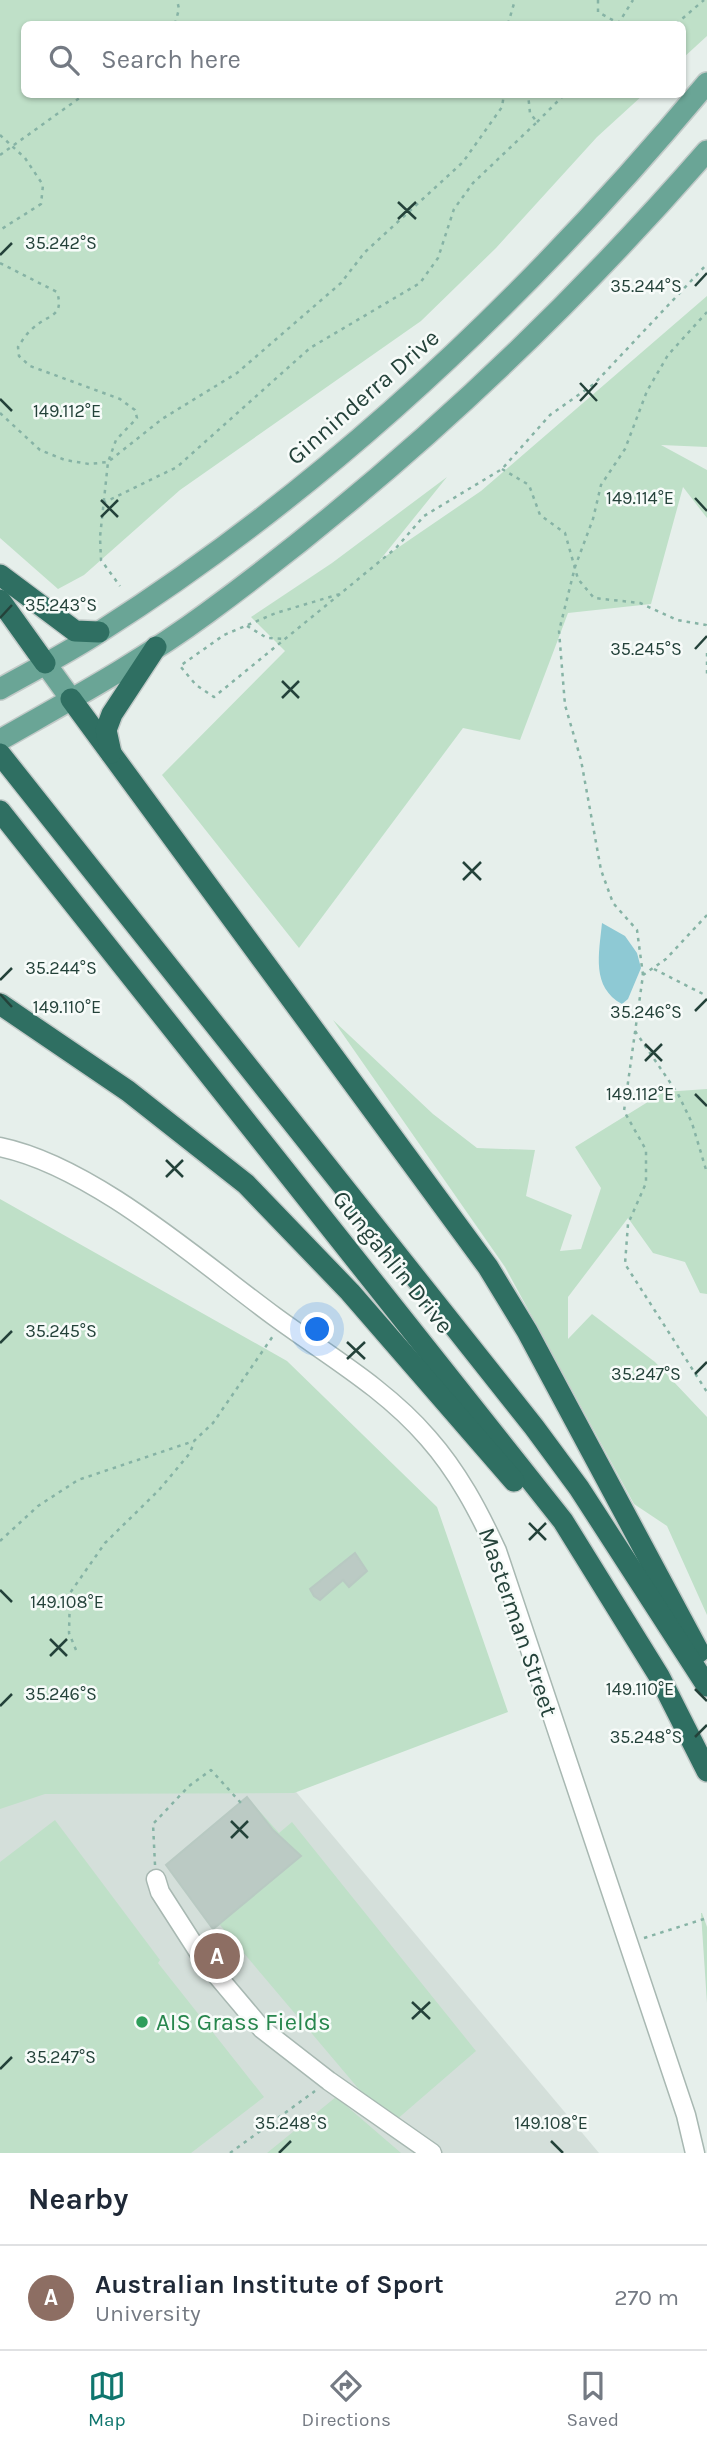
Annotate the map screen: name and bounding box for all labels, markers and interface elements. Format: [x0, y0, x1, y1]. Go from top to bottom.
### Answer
search box [21, 21, 686, 98]
icon: search [45, 41, 83, 79]
text: Search here [101, 44, 241, 75]
text: 35.242°S [25, 232, 97, 254]
text: 35.244°S [610, 275, 682, 297]
street label: Ginninderra Drive [281, 323, 445, 471]
text: 149.112°E [33, 400, 101, 422]
text: 149.114°E [606, 487, 674, 509]
text: 35.243°S [25, 594, 97, 616]
text: 35.245°S [610, 638, 682, 660]
text: 35.244°S [25, 957, 97, 979]
text: 149.110°E [33, 996, 101, 1018]
text: 35.246°S [610, 1001, 682, 1023]
text: 149.112°E [606, 1083, 674, 1105]
street label: Gungahlin Drive [327, 1185, 459, 1339]
your location [300, 1312, 334, 1346]
text: 35.245°S [25, 1320, 97, 1342]
text: 35.247°S [611, 1363, 681, 1385]
street label: Masterman Street [473, 1524, 563, 1720]
text: 149.108°E [30, 1591, 104, 1613]
text: 149.110°E [606, 1678, 674, 1700]
text: 35.246°S [25, 1683, 97, 1705]
text: 35.248°S [610, 1726, 682, 1748]
pin: A [194, 1930, 240, 1982]
place label: AIS Grass Fields [156, 2008, 331, 2036]
marker: AIS Grass Fields [134, 2014, 150, 2030]
text: 35.247°S [26, 2046, 96, 2068]
text: 35.248°S [255, 2112, 327, 2134]
text: 149.108°E [514, 2112, 588, 2134]
text: Nearby [28, 2181, 128, 2217]
text: Australian Institute of Sport [95, 2269, 444, 2300]
text: A [44, 2284, 58, 2311]
text: 270 m [614, 2284, 679, 2311]
text: University [95, 2300, 201, 2327]
tab: Map [88, 2367, 126, 2431]
tab: Directions [302, 2367, 391, 2431]
tab: Saved [567, 2367, 619, 2431]

